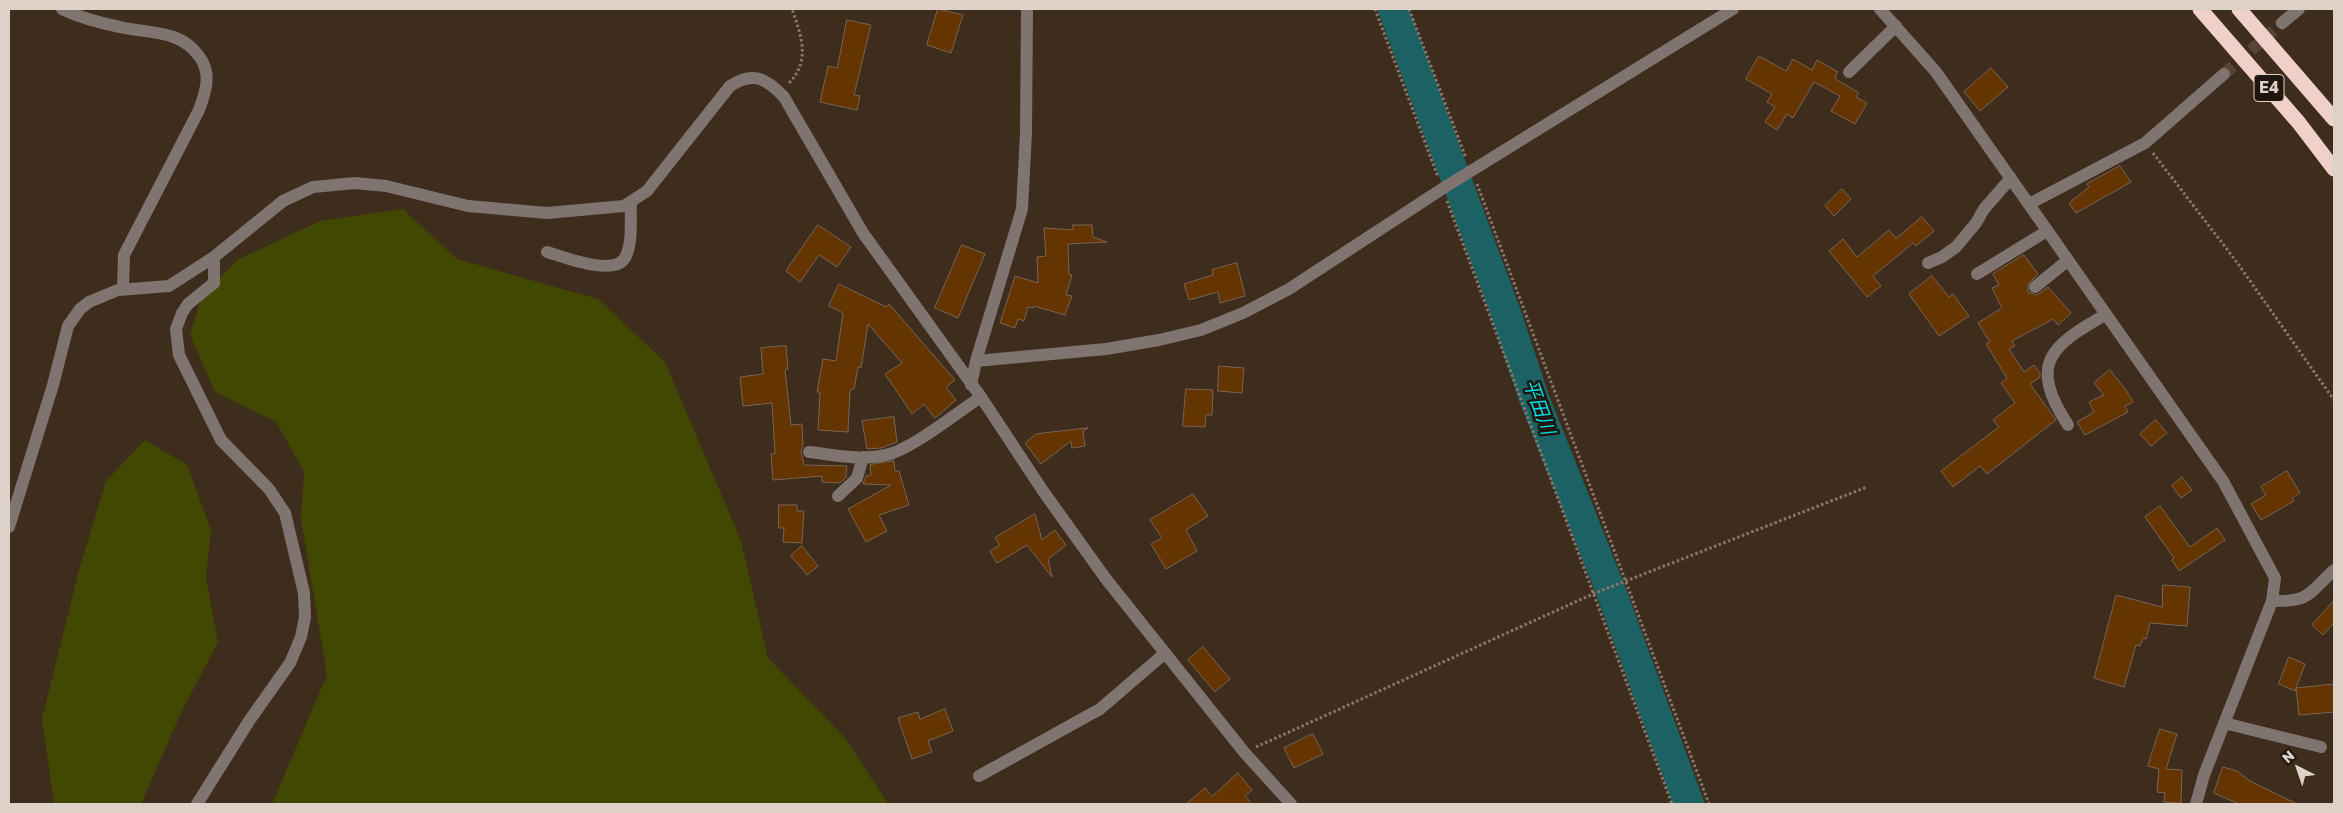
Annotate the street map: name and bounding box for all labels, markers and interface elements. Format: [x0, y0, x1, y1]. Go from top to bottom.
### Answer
road number: E4 [2254, 75, 2284, 102]
water label: 平田川 [1519, 376, 1559, 438]
north arrow [2273, 743, 2323, 793]
text: N [2278, 746, 2297, 766]

